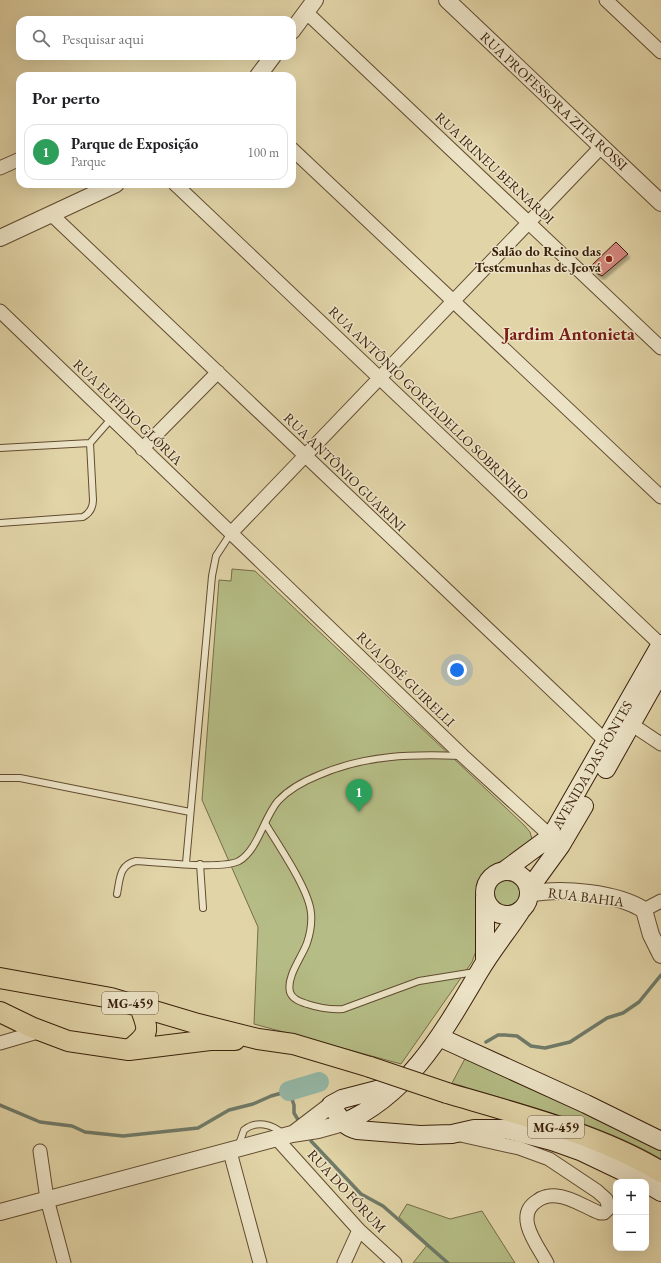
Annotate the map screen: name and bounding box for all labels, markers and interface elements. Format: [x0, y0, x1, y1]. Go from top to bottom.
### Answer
search box [16, 16, 296, 60]
icon: search [30, 27, 52, 49]
street label: RUA PROFESSORA ZITA ROSSI [476, 28, 632, 174]
text: Pesquisar aqui [62, 29, 144, 48]
text: Por perto [32, 87, 100, 109]
street label: RUA IRINEU BERNARDI [432, 108, 559, 228]
text: Parque de Exposição [71, 134, 198, 153]
text: 1 [43, 144, 49, 161]
text: 100 m [248, 144, 279, 161]
text: Parque [71, 153, 106, 170]
place label: Salão do Reino das Testemunhas de Jeová [475, 242, 602, 276]
marker: Salão do Reino das Testemunhas de Jeová [604, 254, 614, 264]
street label: RUA ANTÔNIO GORTADELLO SOBRINHO [325, 302, 533, 504]
district label: Jardim Antonieta [501, 322, 635, 345]
street label: RUA EUFÍDIO GLÓRIA [70, 355, 187, 469]
street label: RUA ANTÔNIO GUARINI [280, 409, 410, 535]
street label: RUA JOSÉ GUIRELLI [353, 627, 459, 731]
your location [447, 660, 467, 680]
street label: AVENIDA DAS FONTES [547, 698, 636, 833]
pin: 1 [346, 779, 372, 812]
street label: RUA BAHIA [547, 883, 625, 911]
road number: MG-459 [102, 992, 158, 1014]
road number: MG-459 [528, 1116, 584, 1138]
street label: RUA DO FÓRUM [304, 1146, 391, 1237]
map controls [613, 1179, 649, 1251]
button: + [613, 1179, 649, 1215]
button: − [613, 1215, 649, 1251]

